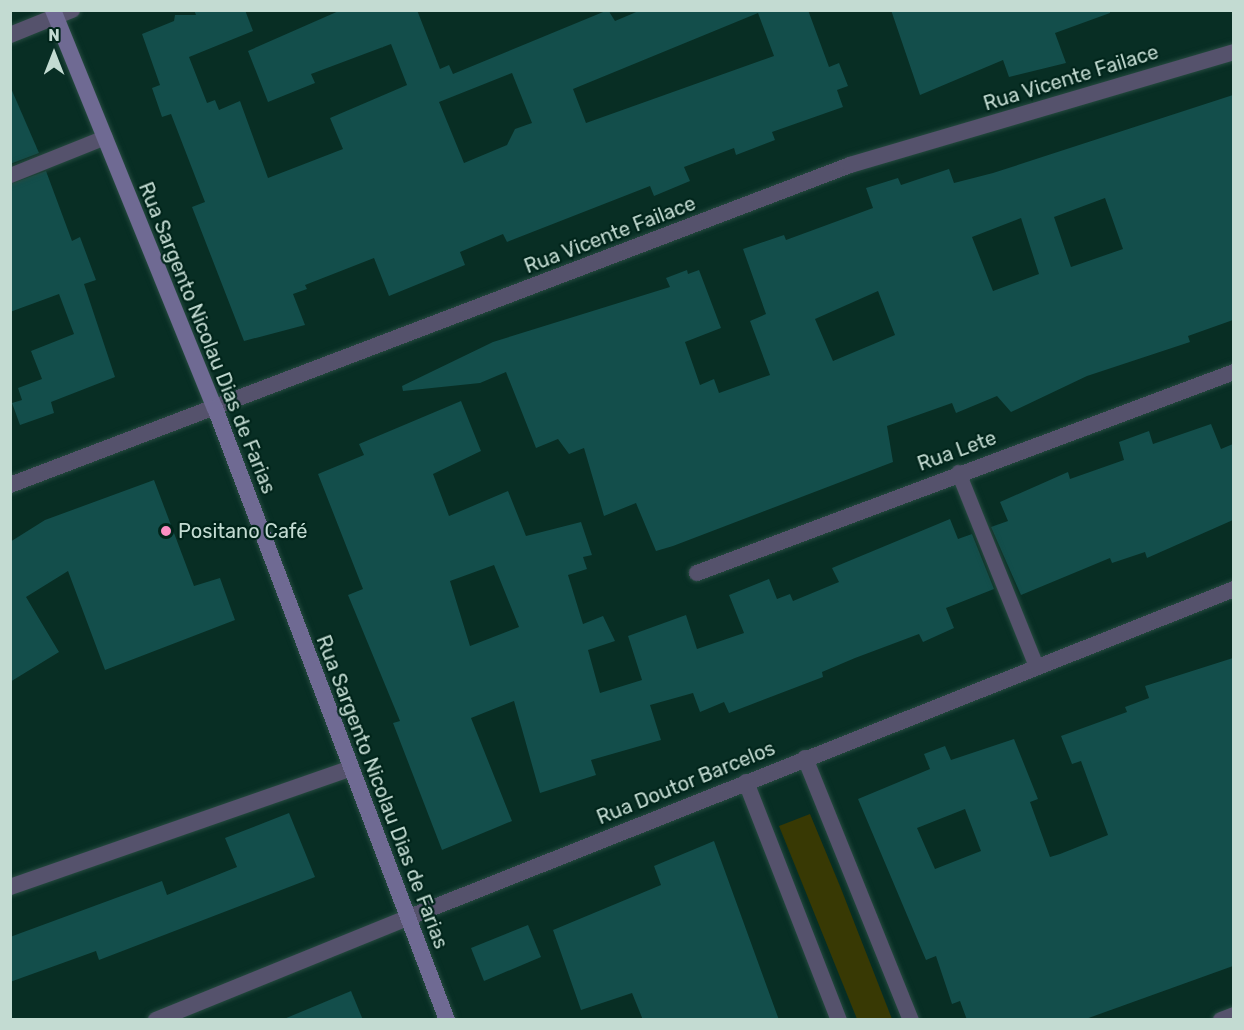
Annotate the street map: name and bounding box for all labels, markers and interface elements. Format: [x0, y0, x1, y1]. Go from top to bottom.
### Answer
north arrow [24, 24, 84, 84]
text: N [48, 26, 60, 45]
street label: Rua Vicente Failace [980, 40, 1162, 116]
street label: Rua Sargento Nicolau Dias de Farias [133, 179, 281, 497]
street label: Rua Vicente Failace [521, 191, 699, 279]
street label: Rua Lete [914, 426, 1000, 476]
place label: Positano Café [178, 519, 308, 543]
marker: Positano Café [159, 524, 173, 538]
street label: Rua Sargento Nicolau Dias de Farias [311, 632, 453, 952]
street label: Rua Doutor Barcelos [593, 736, 779, 830]

